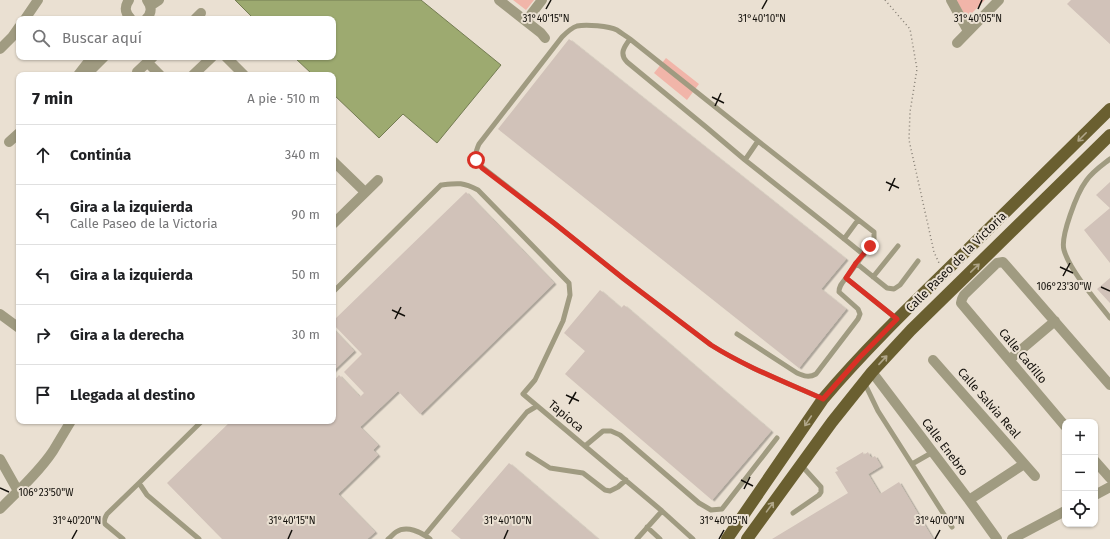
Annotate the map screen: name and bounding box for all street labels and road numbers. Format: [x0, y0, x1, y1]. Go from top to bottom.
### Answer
street label: Calle Paseo de la Victoria [903, 209, 1009, 315]
street label: Calle Cadillo [996, 326, 1050, 386]
street label: Calle Salvia Real [955, 365, 1024, 441]
street label: Tapioca [545, 397, 587, 435]
street label: Calle Enebro [919, 416, 971, 478]

